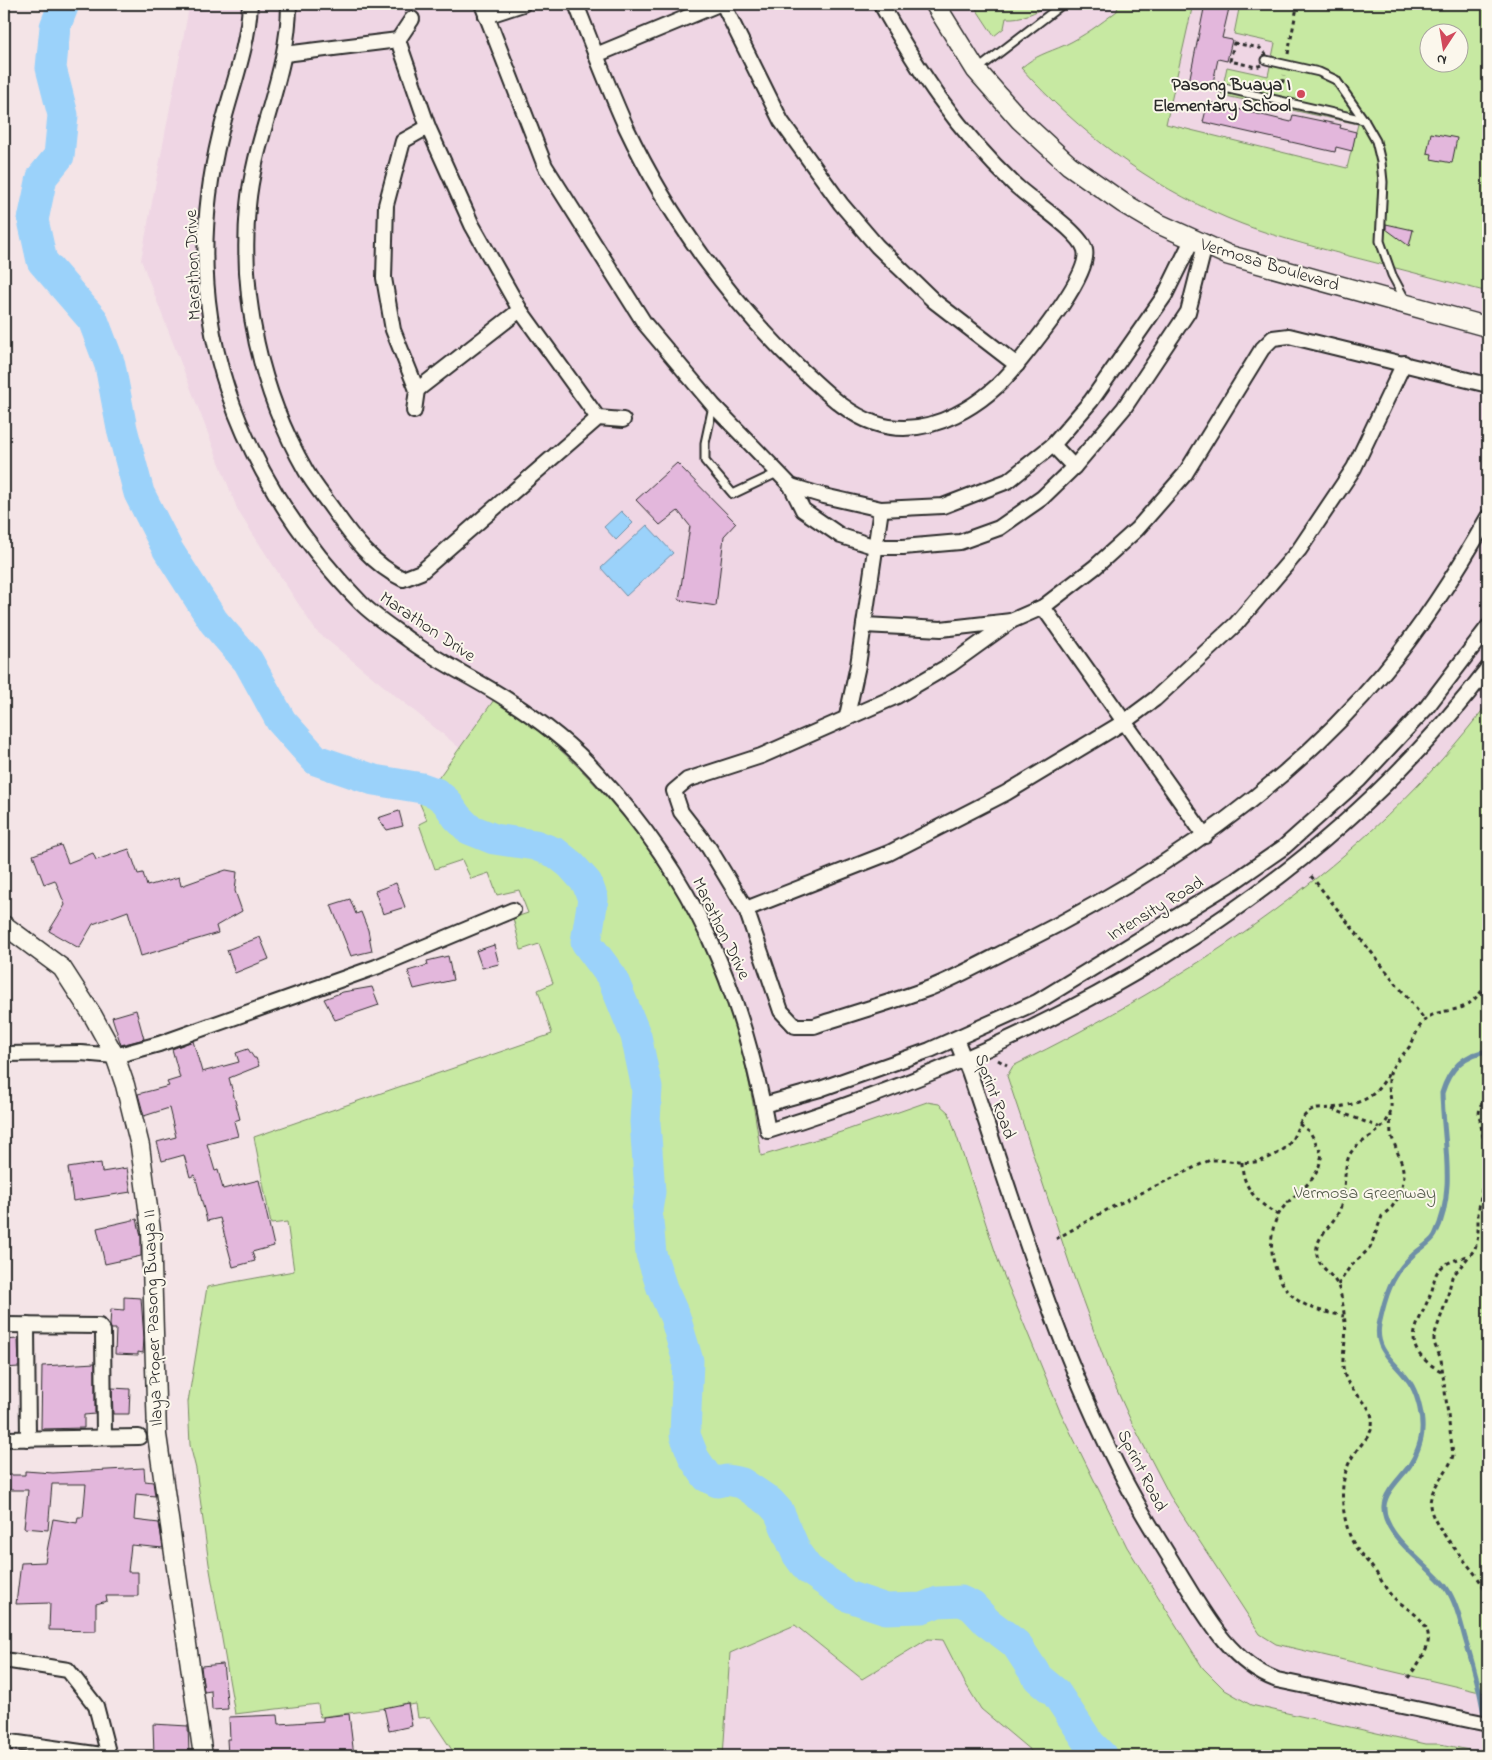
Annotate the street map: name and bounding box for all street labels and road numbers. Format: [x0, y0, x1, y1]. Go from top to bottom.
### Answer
street label: Marathon Drive [179, 208, 209, 321]
street label: Vermosa Boulevard [1196, 232, 1342, 299]
street label: Marathon Drive [374, 586, 481, 670]
street label: Intensity Road [1103, 871, 1209, 949]
street label: Marathon Drive [684, 873, 757, 985]
street label: Sprint Road [967, 1051, 1022, 1143]
street label: Ilaya Proper Pasong Buaya II [137, 1209, 172, 1427]
street label: Sprint Road [1109, 1425, 1173, 1516]

